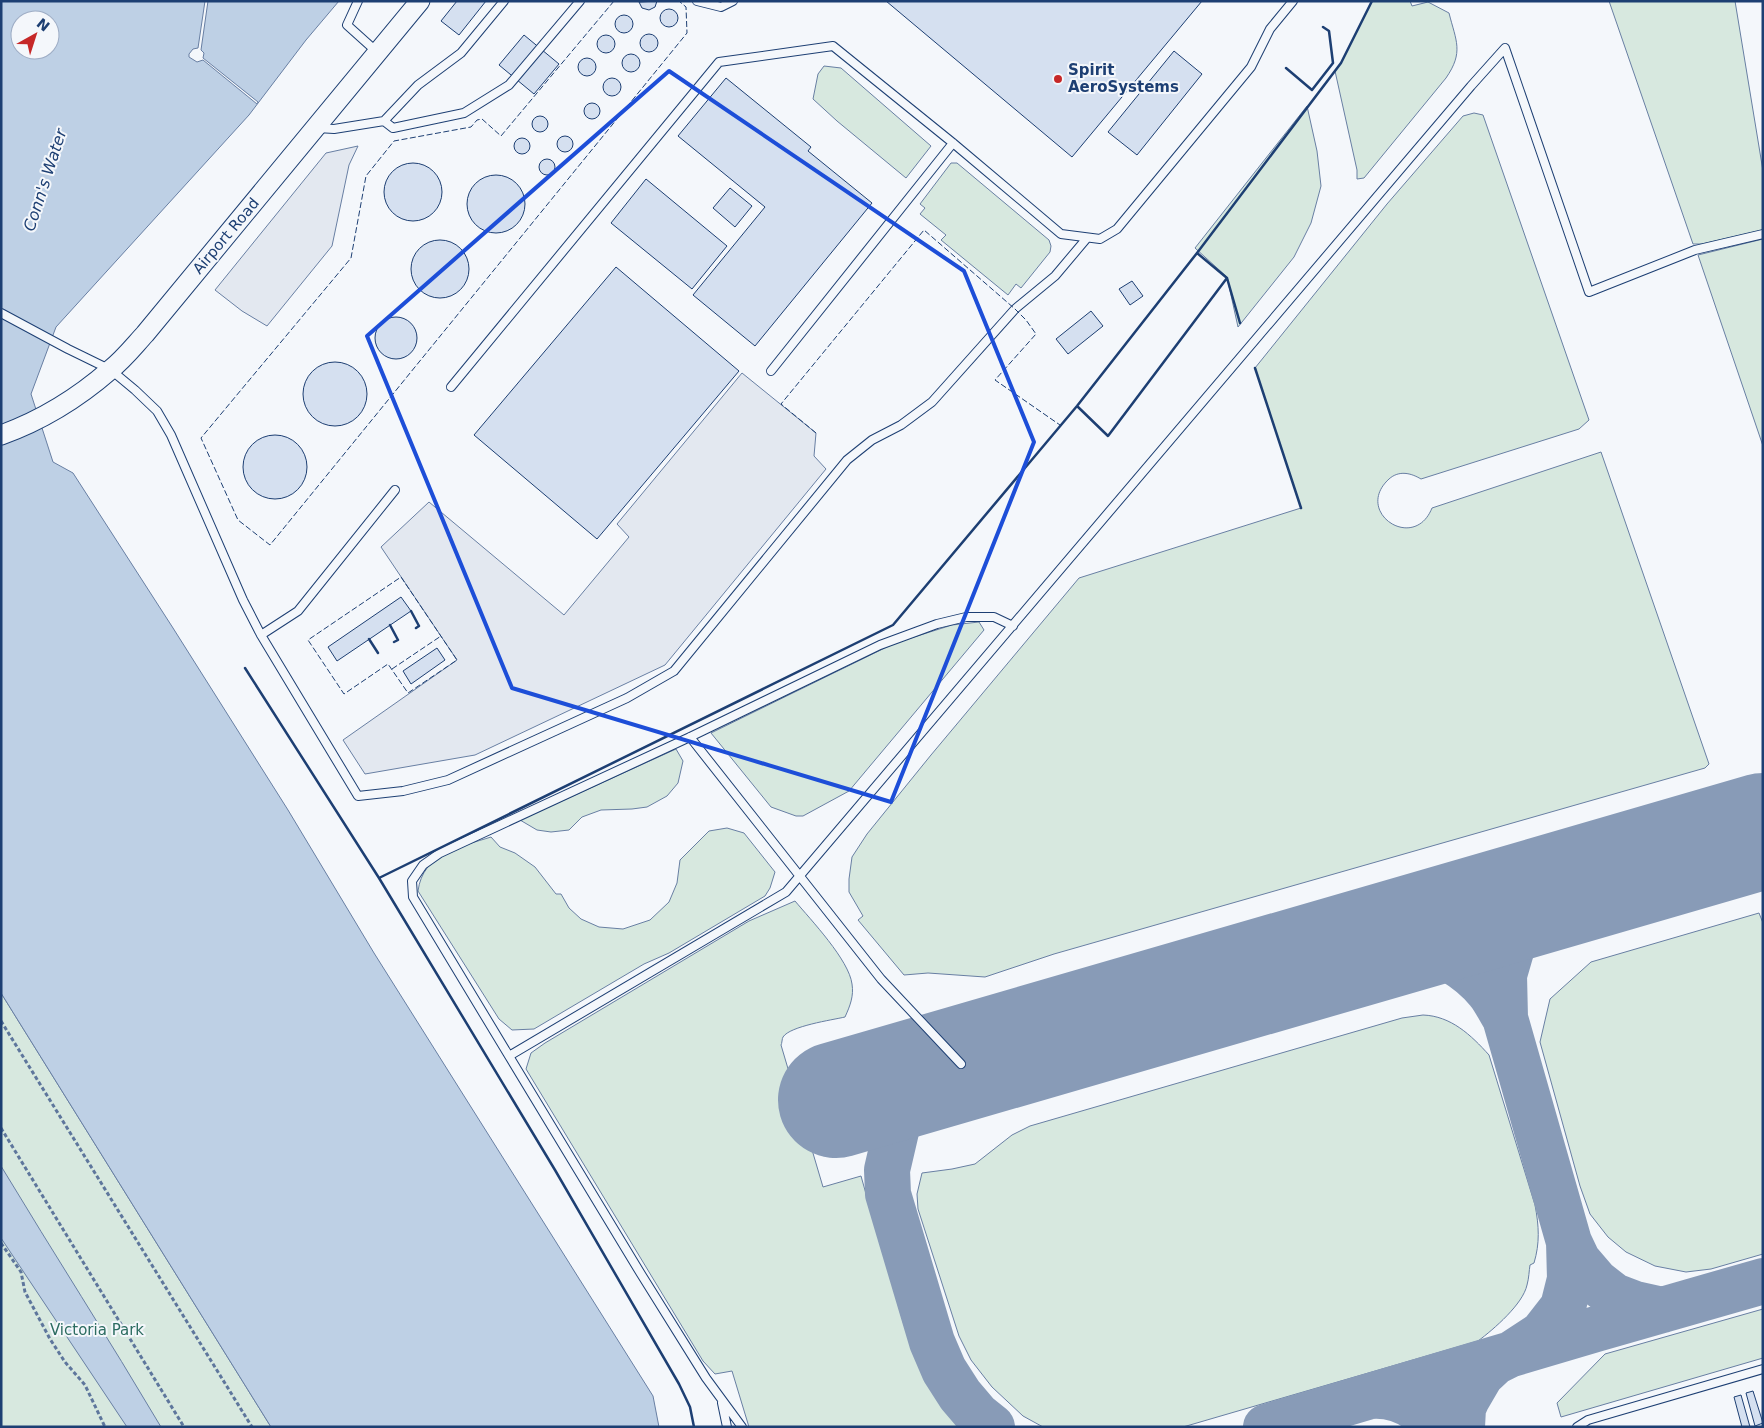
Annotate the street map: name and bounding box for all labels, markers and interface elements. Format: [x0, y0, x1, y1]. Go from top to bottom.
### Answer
north arrow [10, 10, 60, 60]
text: N [34, 15, 53, 35]
place label: Spirit AeroSystems [1068, 61, 1179, 96]
marker: Spirit AeroSystems [1052, 73, 1064, 85]
water label: Conn's Water [20, 125, 71, 234]
street label: Airport Road [189, 194, 263, 278]
park label: Victoria Park [50, 1321, 144, 1339]

